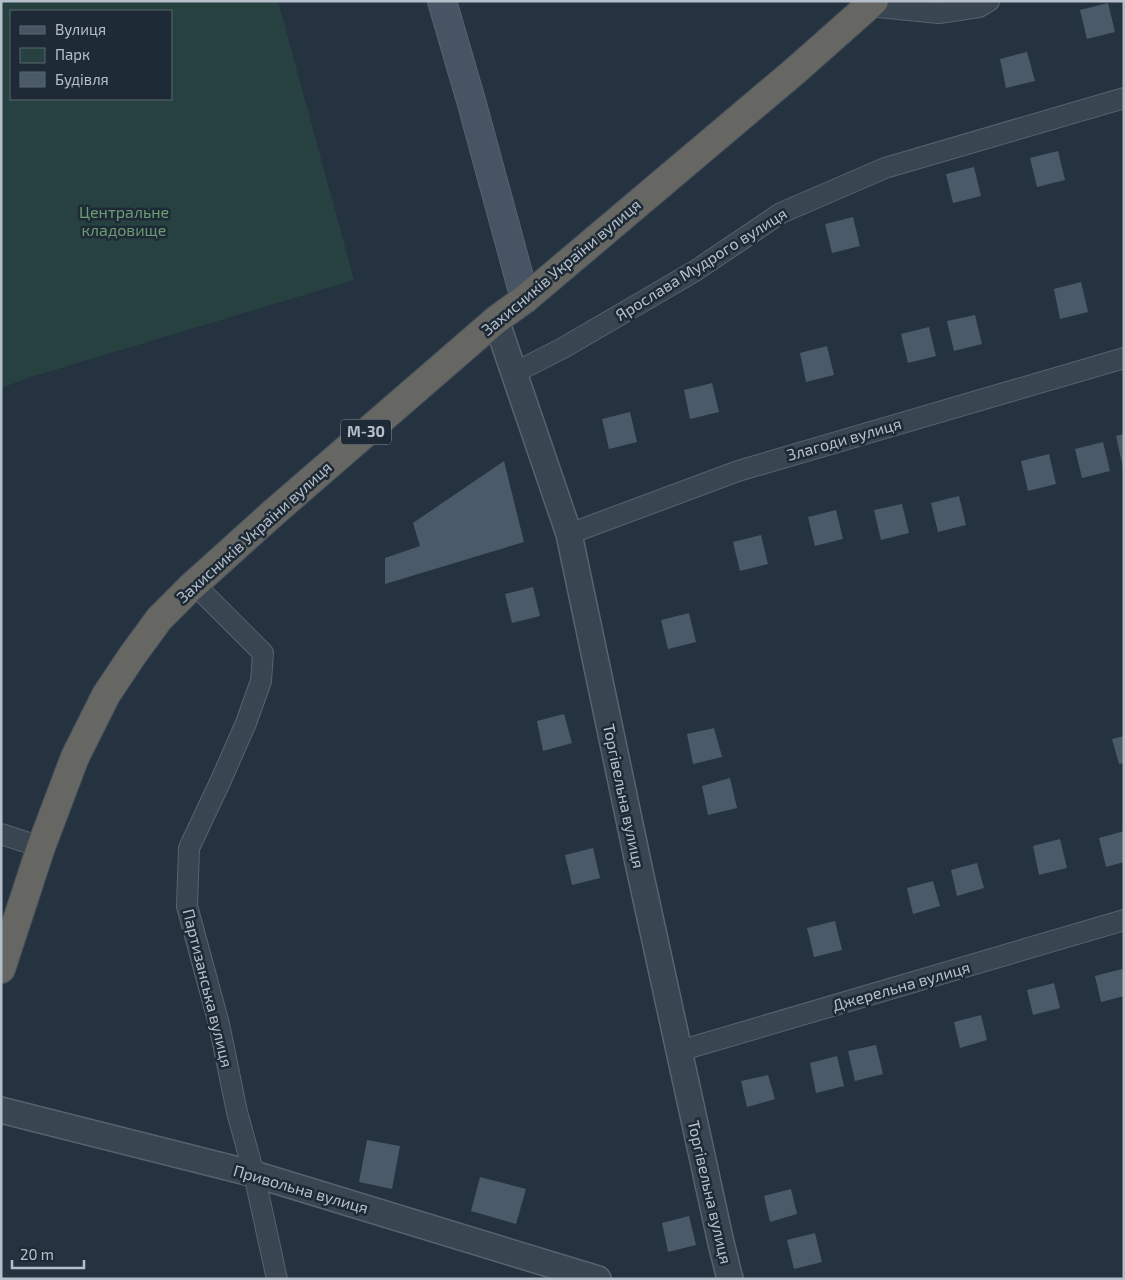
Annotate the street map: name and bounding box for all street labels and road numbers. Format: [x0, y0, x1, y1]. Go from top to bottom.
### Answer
street label: Захисників України вулиця [477, 194, 645, 340]
street label: Ярослава Мудрого вулиця [612, 203, 790, 325]
street label: Злагоди вулиця [784, 413, 904, 465]
road number: М-30 [341, 420, 391, 444]
street label: Захисників України вулиця [172, 457, 336, 607]
street label: Торгівельна вулиця [599, 722, 649, 870]
street label: Партизанська вулиця [179, 907, 237, 1069]
street label: Джерельна вулиця [830, 957, 972, 1015]
street label: Торгівельна вулиця [684, 1118, 736, 1266]
street label: Привольна вулиця [231, 1160, 371, 1218]

